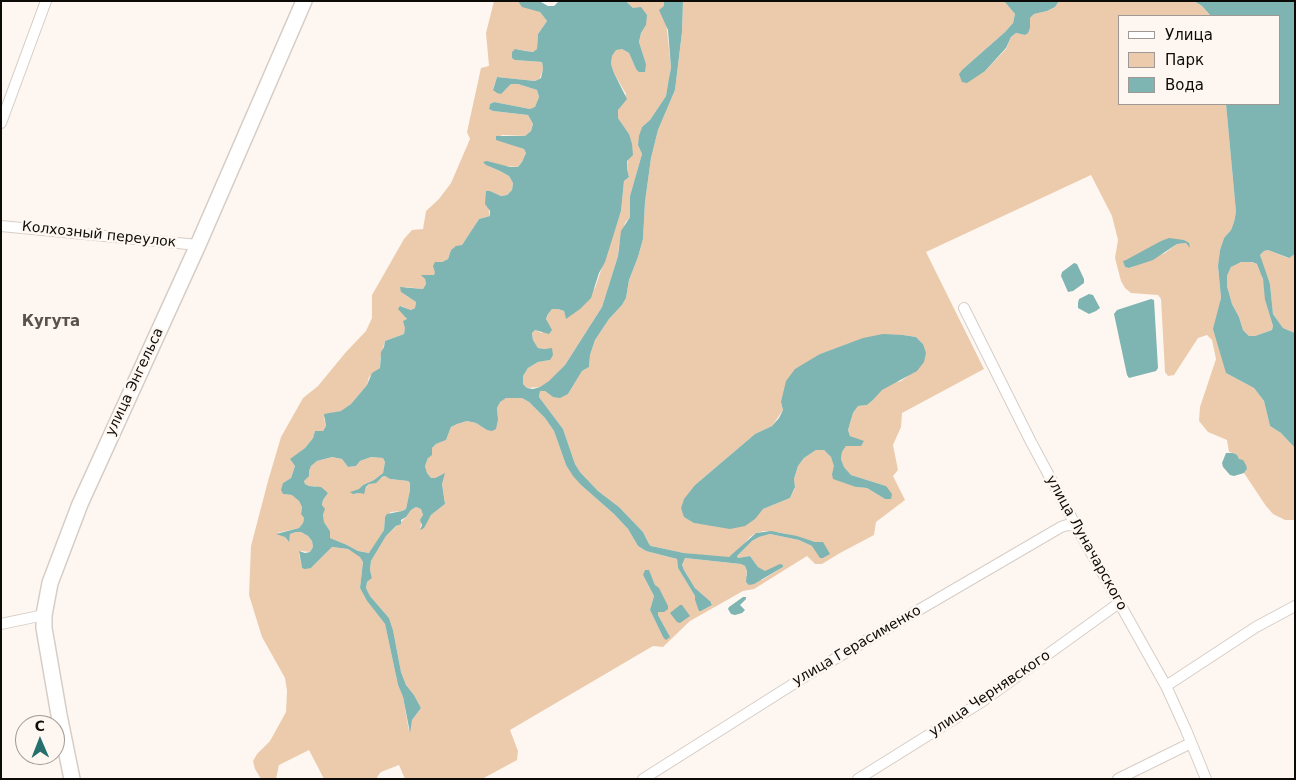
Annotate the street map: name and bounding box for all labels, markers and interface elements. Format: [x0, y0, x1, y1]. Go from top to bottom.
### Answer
legend [1118, 15, 1281, 105]
text: Улица [1165, 26, 1213, 44]
text: Парк [1165, 51, 1204, 69]
text: Вода [1165, 76, 1204, 94]
street label: Колхозный переулок [21, 219, 177, 251]
district label: Кугута [22, 313, 80, 331]
street label: улица Энгельса [103, 325, 167, 439]
street label: улица Луначарского [1042, 473, 1130, 613]
street label: улица Герасименко [790, 602, 924, 690]
street label: улица Чернявского [926, 647, 1054, 741]
north arrow [15, 715, 65, 765]
text: С [34, 718, 45, 734]

